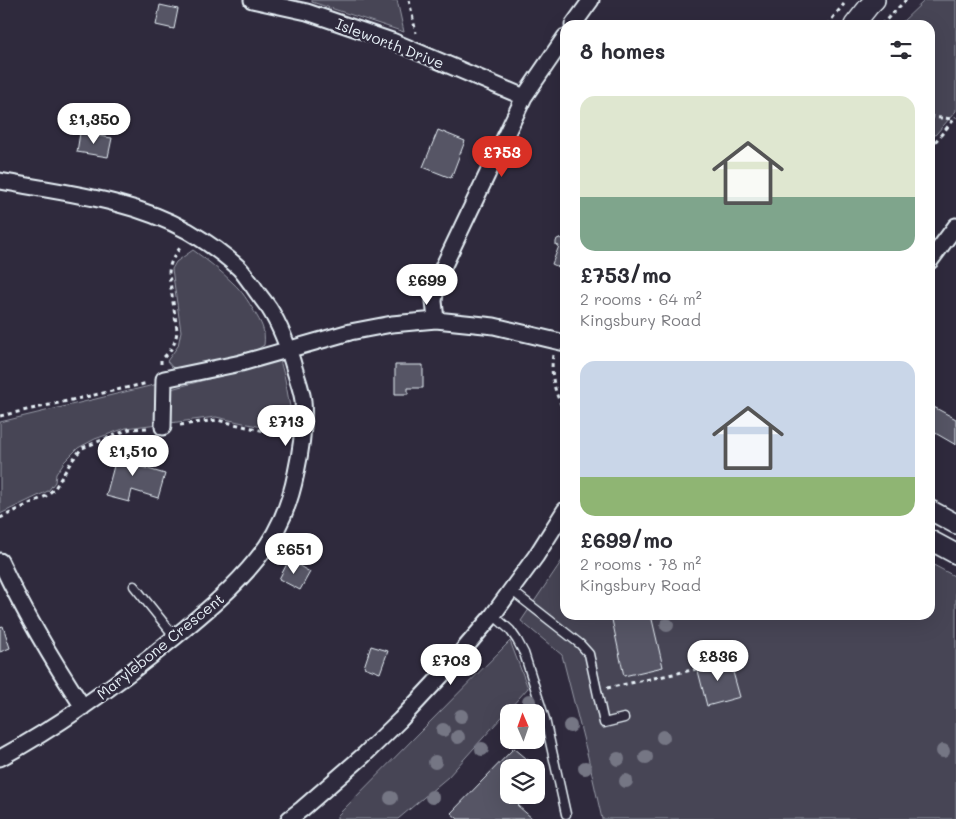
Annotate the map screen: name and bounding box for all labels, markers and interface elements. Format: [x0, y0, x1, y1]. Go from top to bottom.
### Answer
street label: Isleworth Drive [333, 13, 447, 73]
icon: filters [887, 36, 915, 64]
text: 8 homes [580, 37, 665, 64]
pin: £1,350 [53, 102, 135, 145]
text: £1,350 [68, 108, 120, 129]
icon: home [703, 128, 793, 218]
pin: £753 [472, 136, 532, 178]
text: £753 [483, 141, 521, 162]
text: £753/mo [580, 261, 671, 288]
pin: £699 [397, 264, 457, 306]
text: £699 [408, 269, 446, 290]
text: 2 rooms · 64 m² [580, 288, 702, 309]
text: Kingsbury Road [580, 309, 701, 330]
icon: home [703, 393, 793, 483]
pin: £713 [256, 404, 316, 447]
text: £713 [268, 410, 304, 431]
pin: £1,510 [92, 434, 174, 477]
text: £1,510 [109, 440, 157, 461]
text: £699/mo [580, 526, 673, 553]
pin: £651 [264, 532, 324, 575]
text: £651 [276, 538, 312, 559]
text: 2 rooms · 78 m² [580, 553, 701, 574]
text: Kingsbury Road [580, 574, 701, 595]
street label: Marylebone Crescent [92, 588, 228, 704]
pin: £836 [688, 640, 748, 682]
pin: £703 [421, 644, 481, 686]
text: £836 [698, 645, 738, 666]
text: £703 [432, 649, 470, 670]
north arrow [500, 704, 545, 749]
map controls [500, 704, 545, 804]
button: layers [500, 759, 545, 804]

